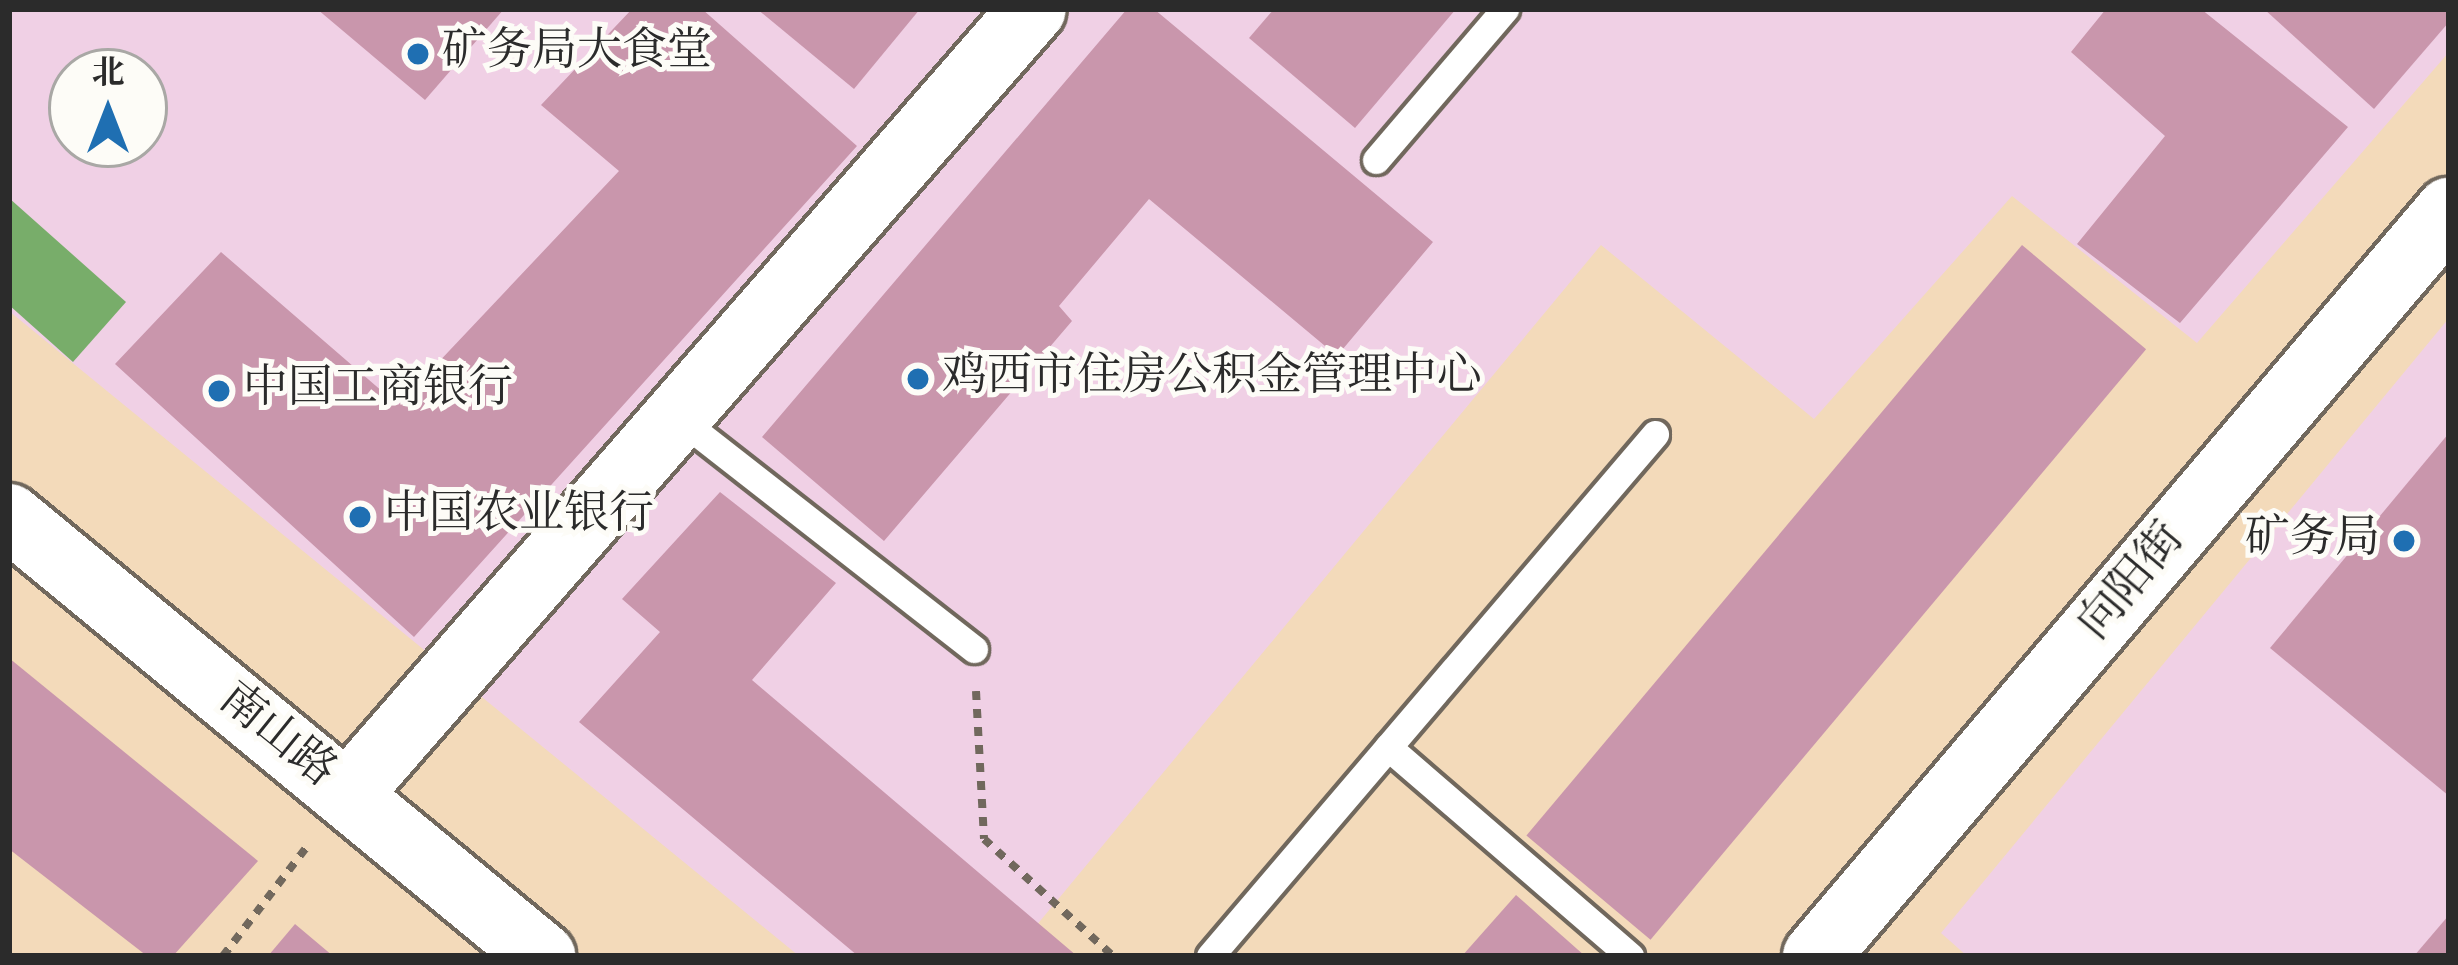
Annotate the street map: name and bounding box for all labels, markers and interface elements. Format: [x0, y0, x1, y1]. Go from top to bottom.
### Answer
place label: 矿务局大食堂 [442, 27, 712, 81]
marker: 矿务局大食堂 [405, 41, 431, 67]
north arrow [48, 48, 168, 168]
text: 北 [92, 51, 125, 99]
place label: 鸡西市住房公积金管理中心 [942, 352, 1482, 406]
place label: 中国工商银行 [243, 364, 513, 418]
marker: 鸡西市住房公积金管理中心 [905, 366, 931, 392]
marker: 中国工商银行 [206, 378, 232, 404]
place label: 中国农业银行 [384, 490, 654, 544]
marker: 中国农业银行 [347, 504, 373, 530]
street label: 向阳街 [2069, 514, 2197, 652]
place label: 矿务局 [2245, 514, 2380, 568]
marker: 矿务局 [2391, 528, 2417, 554]
street label: 南山路 [207, 674, 345, 800]

